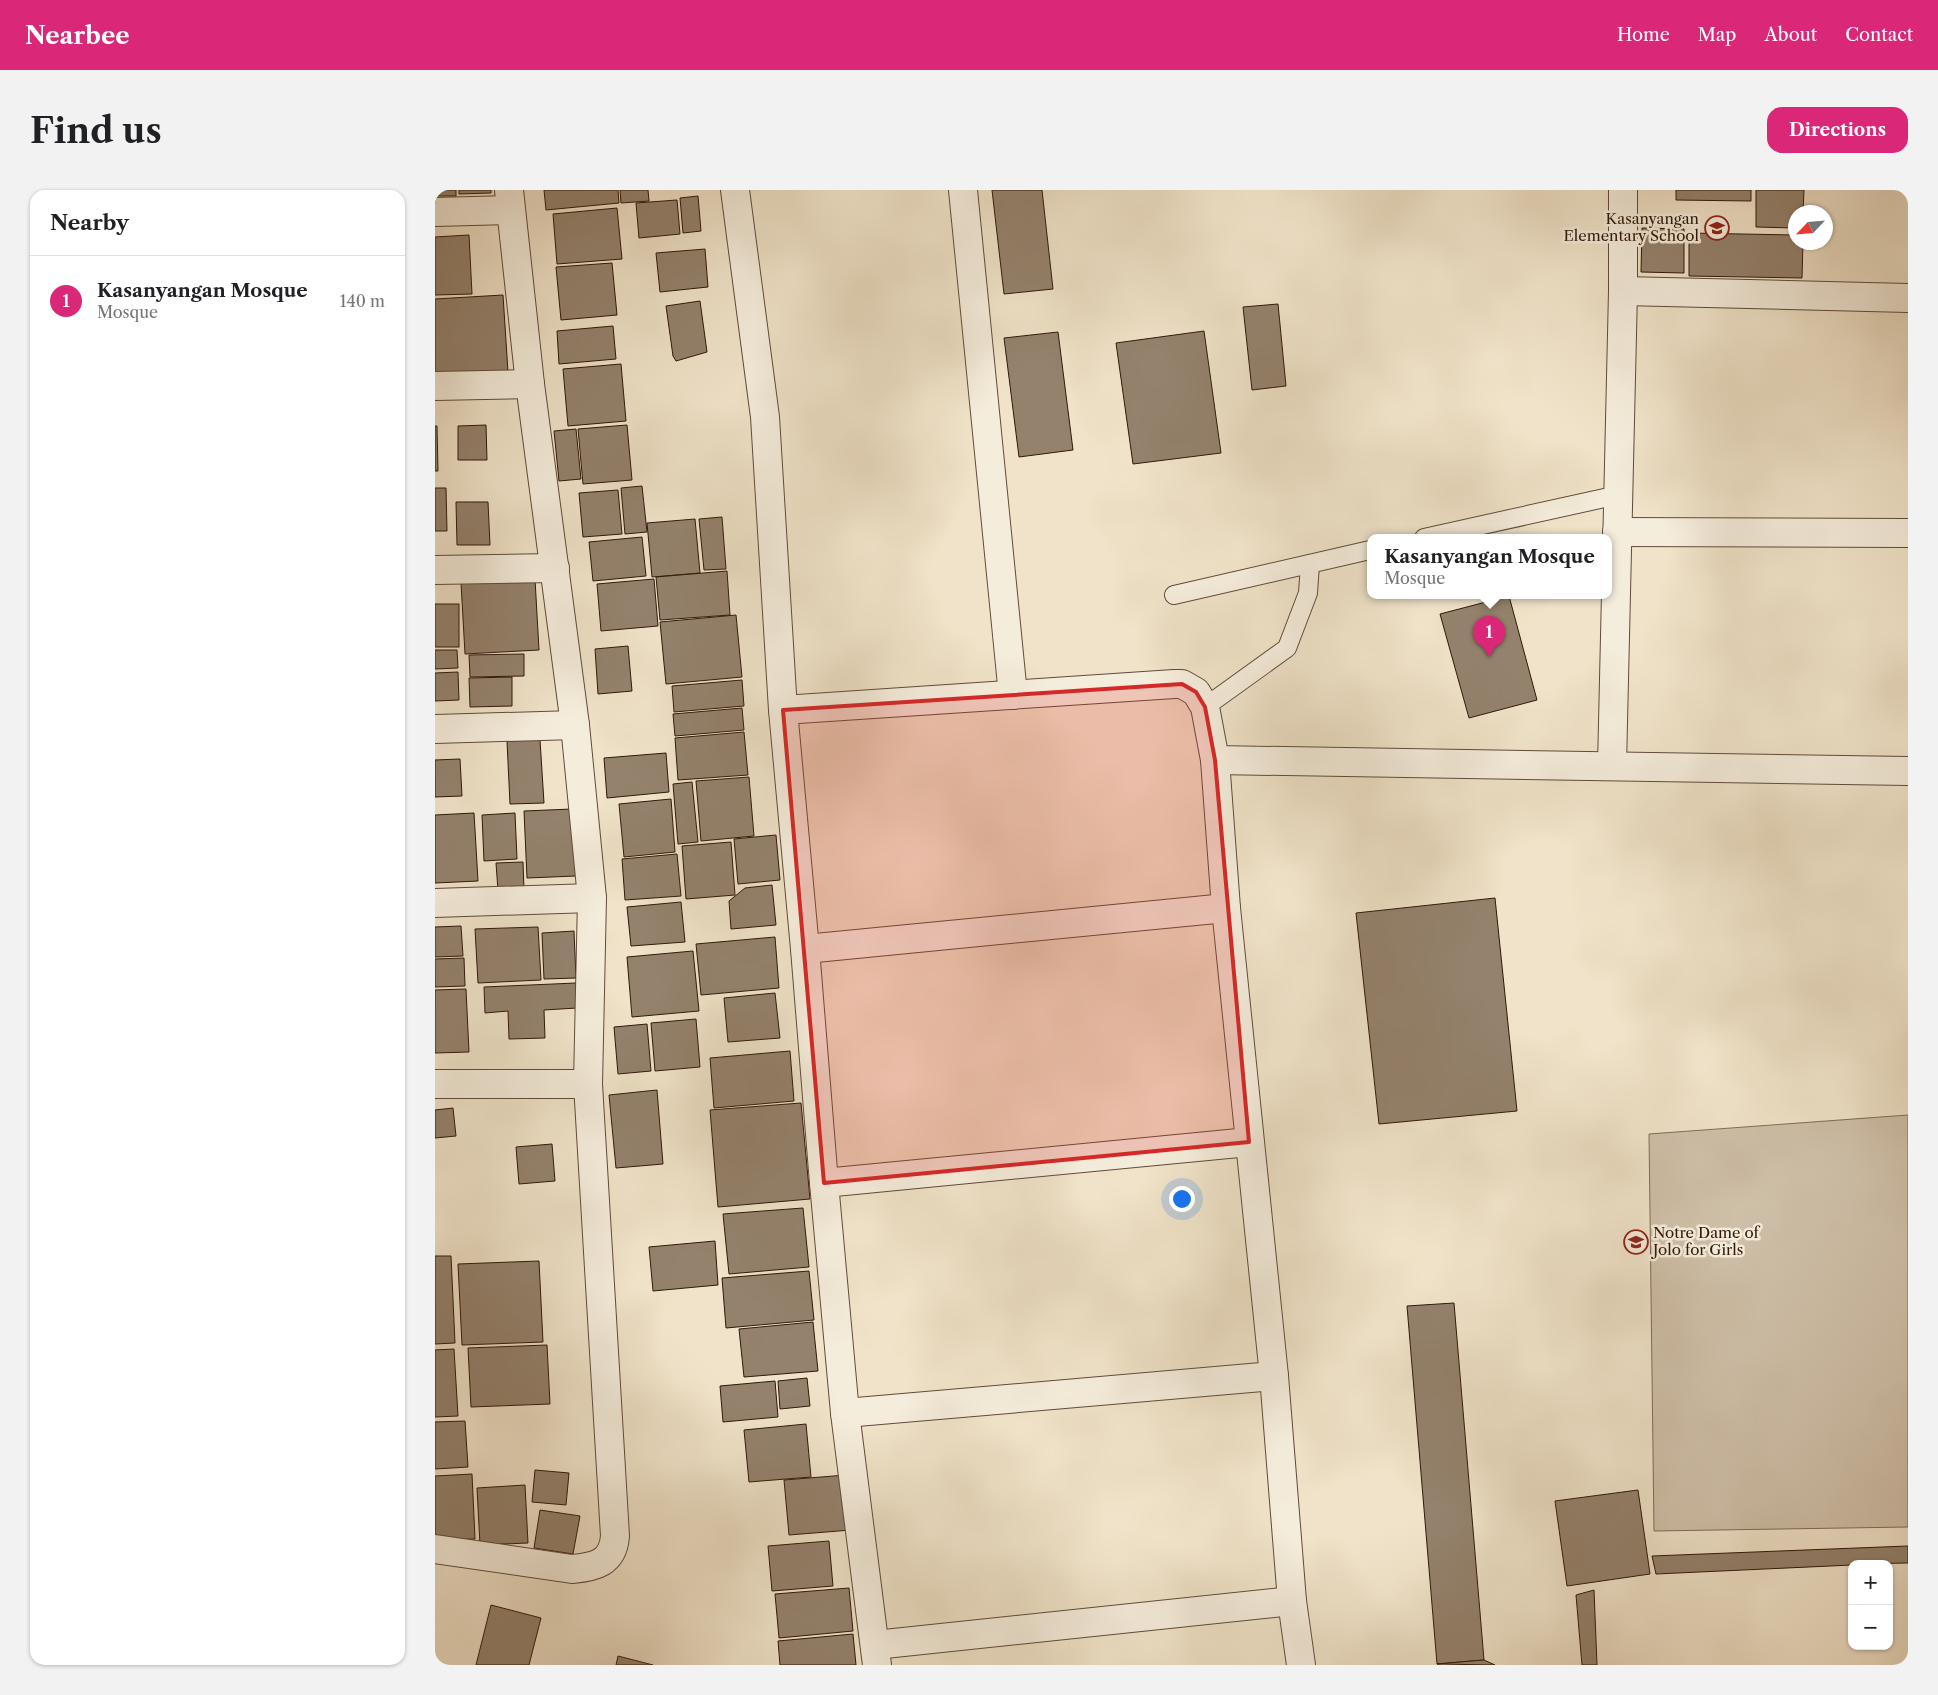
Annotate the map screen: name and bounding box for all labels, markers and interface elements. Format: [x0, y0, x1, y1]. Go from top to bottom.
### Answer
text: Nearbee [25, 21, 130, 50]
text: Home [1617, 24, 1670, 46]
text: Map [1698, 24, 1736, 46]
text: About [1764, 24, 1817, 46]
text: Contact [1845, 24, 1913, 46]
button: Directions [1767, 107, 1908, 153]
text: Find us [30, 109, 162, 152]
north arrow [1788, 205, 1833, 250]
place label: Kasanyangan Elementary School [1564, 209, 1700, 245]
text: Nearby [50, 210, 129, 235]
school or university icon: Kasanyangan Elementary School [1704, 215, 1730, 241]
text: Kasanyangan Mosque [97, 279, 308, 302]
text: 1 [62, 291, 70, 311]
text: 140 m [340, 291, 385, 311]
text: Mosque [97, 302, 158, 322]
popup [1367, 534, 1612, 599]
text: Kasanyangan Mosque [1384, 545, 1595, 568]
text: Mosque [1384, 568, 1445, 588]
pin: 1 [1473, 616, 1505, 657]
your location [1169, 1186, 1195, 1212]
place label: Notre Dame of Jolo for Girls [1651, 1223, 1761, 1259]
school or university icon: Notre Dame of Jolo for Girls [1623, 1229, 1649, 1255]
map controls [1848, 1560, 1893, 1650]
button: + [1848, 1560, 1893, 1605]
button: − [1848, 1605, 1893, 1650]

